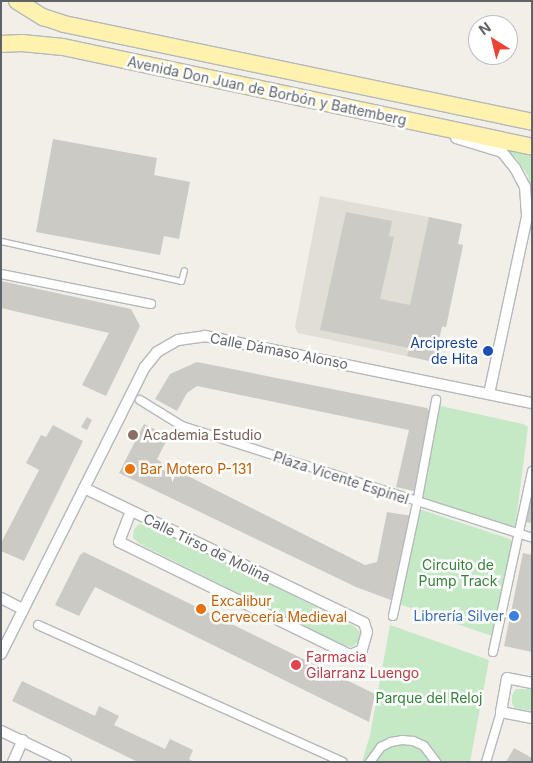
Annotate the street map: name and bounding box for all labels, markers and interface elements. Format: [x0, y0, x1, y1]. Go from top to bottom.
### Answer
north arrow [468, 15, 518, 65]
text: N [475, 18, 494, 38]
street label: Avenida Don Juan de Borbón y Battemberg [126, 53, 408, 129]
street label: Calle Dámaso Alonso [209, 329, 349, 373]
place label: Arcipreste de Hita [410, 335, 478, 368]
marker: Arcipreste de Hita [482, 345, 494, 357]
place label: Academia Estudio [143, 427, 262, 443]
marker: Academia Estudio [127, 429, 139, 441]
street label: Plaza Vicente Espinel [271, 448, 411, 508]
place label: Bar Motero P-131 [140, 461, 252, 477]
marker: Bar Motero P-131 [124, 463, 136, 475]
street label: Calle Tirso de Molina [141, 510, 273, 586]
park label: Circuito de Pump Track [418, 557, 498, 590]
place label: Excalibur Cervecería Medieval [211, 593, 347, 626]
marker: Excalibur Cervecería Medieval [195, 603, 207, 615]
place label: Librería Silver [413, 608, 504, 624]
marker: Librería Silver [508, 610, 520, 622]
place label: Farmacia Gilarranz Luengo [306, 649, 419, 682]
marker: Farmacia Gilarranz Luengo [290, 659, 302, 671]
park label: Parque del Reloj [376, 690, 482, 706]

